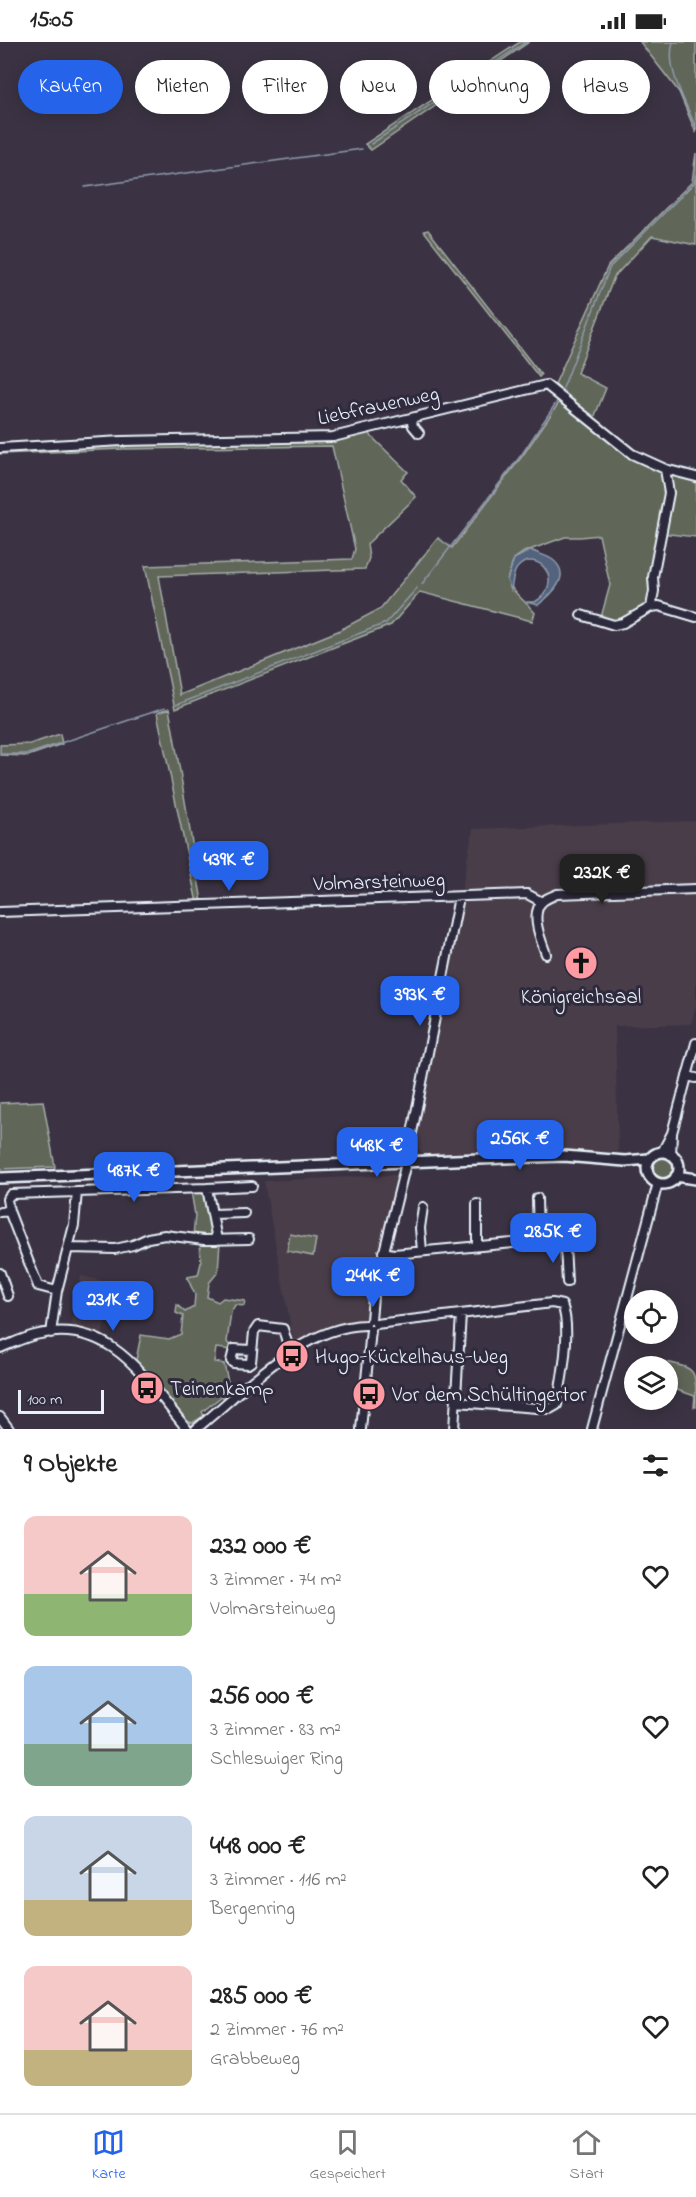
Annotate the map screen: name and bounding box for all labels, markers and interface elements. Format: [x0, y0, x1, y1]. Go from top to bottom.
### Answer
text: 15:05 [30, 5, 74, 37]
chip: Kaufen [18, 60, 123, 114]
chip: Mieten [135, 60, 230, 114]
chip: Filter [242, 60, 328, 114]
chip: Neu [340, 60, 417, 114]
chip: Wohnung [429, 60, 550, 114]
chip: Haus [562, 60, 650, 114]
street label: Liebfrauenweg [315, 379, 442, 436]
pin: 439K € [180, 841, 278, 892]
text: 439K € [203, 846, 255, 875]
pin: 232K € [553, 854, 651, 905]
text: 232K € [574, 859, 630, 888]
street label: Volmarsteinweg [312, 866, 446, 902]
church icon: Königreichsaal [563, 945, 599, 981]
pin: 393K € [371, 976, 469, 1027]
text: 393K € [394, 981, 446, 1010]
place label: Königreichsaal [521, 983, 641, 1015]
pin: 256K € [471, 1120, 569, 1171]
text: 256K € [491, 1125, 549, 1154]
pin: 448K € [328, 1127, 426, 1178]
text: 448K € [351, 1132, 403, 1161]
pin: 487K € [85, 1152, 183, 1203]
text: 487K € [108, 1157, 160, 1186]
pin: 285K € [504, 1213, 602, 1264]
text: 285K € [524, 1218, 582, 1247]
pin: 244K € [324, 1257, 422, 1308]
text: 244K € [345, 1262, 401, 1291]
pin: 231K € [64, 1281, 162, 1332]
text: 231K € [86, 1286, 140, 1315]
map controls [624, 1290, 678, 1410]
button: locate [624, 1290, 678, 1344]
bus stop icon: Hugo-Kückelhaus-Weg [274, 1338, 310, 1374]
place label: Hugo-Kückelhaus-Weg [315, 1343, 508, 1375]
button: layers [624, 1356, 678, 1410]
bus stop icon: Teinenkamp [129, 1370, 165, 1406]
place label: Teinenkamp [170, 1375, 274, 1405]
bus stop icon: Vor dem Schültingertor [351, 1376, 387, 1412]
place label: Vor dem Schültingertor [391, 1381, 587, 1413]
scale bar [18, 1387, 104, 1414]
text: 100 m [27, 1388, 62, 1412]
text: 9 Objekte [24, 1446, 117, 1484]
icon: filters [639, 1449, 672, 1482]
text: 232 000 € [210, 1528, 311, 1566]
icon: home [72, 1540, 144, 1612]
icon: heart [639, 1560, 672, 1593]
text: 3 Zimmer · 74 m² [210, 1566, 342, 1595]
text: Volmarsteinweg [210, 1595, 335, 1624]
text: 256 000 € [210, 1678, 314, 1716]
icon: home [72, 1690, 144, 1762]
icon: heart [639, 1710, 672, 1743]
text: 3 Zimmer · 83 m² [210, 1716, 341, 1745]
text: Schleswiger Ring [210, 1745, 343, 1774]
text: 448 000 € [210, 1828, 306, 1866]
icon: home [72, 1840, 144, 1912]
icon: heart [639, 1860, 672, 1893]
text: 3 Zimmer · 116 m² [210, 1866, 347, 1895]
text: Bergenring [210, 1895, 295, 1924]
text: 285 000 € [210, 1978, 312, 2016]
icon: home [72, 1990, 144, 2062]
icon: heart [639, 2010, 672, 2043]
text: 2 Zimmer · 76 m² [210, 2016, 344, 2045]
text: Grabbeweg [210, 2045, 300, 2074]
tab: Karte [92, 2126, 126, 2186]
tab: Gespeichert [309, 2126, 386, 2186]
tab: Start [570, 2126, 604, 2186]

